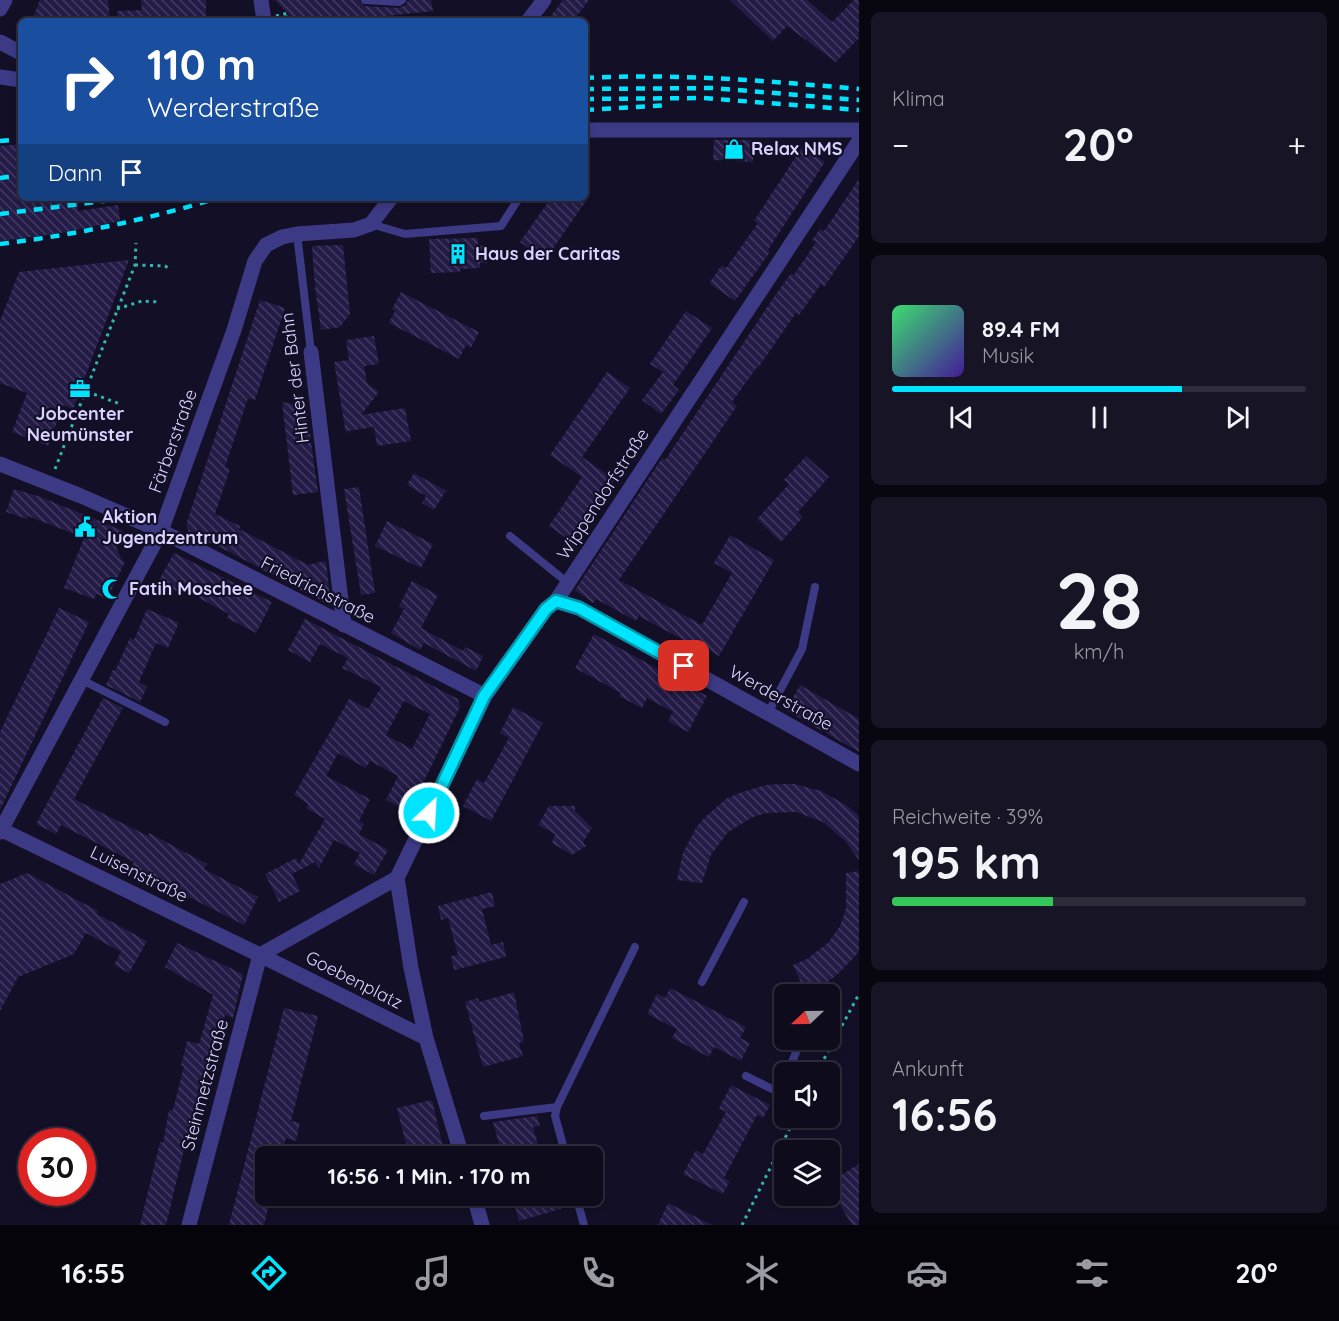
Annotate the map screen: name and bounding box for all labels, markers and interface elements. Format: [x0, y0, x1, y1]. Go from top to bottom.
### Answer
text: 110 m [147, 38, 256, 91]
icon: right [48, 42, 126, 120]
text: Klima [892, 86, 945, 111]
text: Werderstraße [147, 90, 320, 124]
text: 20° [1063, 116, 1134, 172]
text: − [892, 124, 909, 165]
text: + [1287, 124, 1306, 165]
shop icon: Relax NMS [722, 137, 746, 161]
place label: Relax NMS [751, 137, 843, 160]
icon: arrive [115, 156, 148, 189]
text: Dann [48, 159, 103, 187]
building icon: Haus der Caritas [446, 242, 470, 266]
place label: Haus der Caritas [475, 242, 620, 265]
street label: Hinter der Bahn [275, 311, 314, 445]
text: 89.4 FM [982, 315, 1060, 343]
text: Musik [982, 343, 1034, 368]
office icon: Jobcenter Neumünster [68, 377, 92, 401]
street label: Färberstraße [143, 386, 202, 496]
icon: previous [945, 401, 978, 434]
icon: pause [1083, 401, 1116, 434]
icon: next [1221, 401, 1254, 434]
place label: Jobcenter Neumünster [27, 402, 134, 446]
street label: Wippendorfstraße [552, 424, 654, 564]
place label: Aktion Jugendzentrum [102, 505, 238, 549]
public building icon: Aktion Jugendzentrum [73, 515, 97, 539]
street label: Friedrichstraße [257, 551, 379, 628]
text: 28 [1055, 551, 1143, 649]
mosque icon: Fatih Moschee [100, 577, 124, 601]
place label: Fatih Moschee [129, 577, 253, 600]
text: km/h [1074, 639, 1124, 664]
pin [658, 640, 709, 691]
icon: arrive [667, 649, 700, 682]
street label: Werderstraße [725, 660, 837, 736]
position arrow [397, 781, 461, 845]
text: Reichweite · 39% [892, 804, 1043, 829]
text: 195 km [892, 834, 1041, 890]
street label: Luisenstraße [87, 840, 192, 907]
street label: Goebenplatz [302, 945, 407, 1014]
north arrow [774, 984, 840, 1050]
map controls [774, 984, 840, 1206]
street label: Steinmetzstraße [176, 1017, 233, 1153]
text: Ankunft [892, 1056, 964, 1081]
button: sound [774, 1062, 840, 1128]
text: 16:56 [892, 1086, 997, 1142]
speed limit sign: 30 [18, 1128, 96, 1206]
button: layers [774, 1140, 840, 1206]
text: 16:56 · 1 Min. · 170 m [327, 1162, 531, 1190]
icon: directions [248, 1252, 290, 1294]
icon: music [412, 1252, 454, 1294]
icon: phone [577, 1252, 619, 1294]
icon: climate [741, 1252, 783, 1294]
icon: car [906, 1252, 948, 1294]
icon: filters [1071, 1252, 1113, 1294]
text: 16:55 [61, 1256, 125, 1290]
text: 20° [1235, 1256, 1278, 1290]

